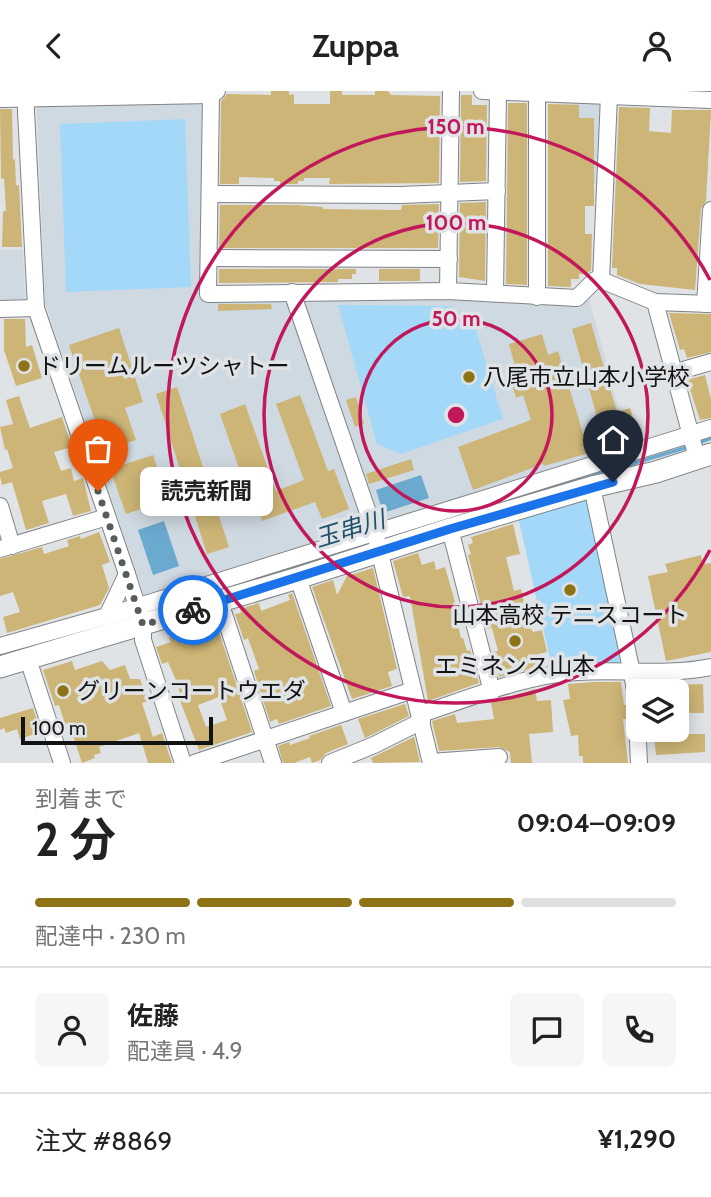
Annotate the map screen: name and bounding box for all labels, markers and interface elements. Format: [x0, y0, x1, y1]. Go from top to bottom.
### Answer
text: Zuppa [312, 26, 399, 65]
icon: back [35, 27, 73, 65]
icon: person [638, 27, 676, 65]
text: 150 m [428, 114, 484, 139]
text: 100 m [426, 210, 486, 235]
text: 50 m [431, 306, 481, 331]
place label: ドリームルーツシャトー [38, 352, 290, 380]
marker: ドリームルーツシャトー [16, 358, 32, 374]
place label: 八尾市立山本小学校 [483, 363, 690, 391]
marker: 八尾市立山本小学校 [461, 369, 477, 385]
centre of rings [444, 403, 468, 427]
pin [583, 410, 643, 482]
pin [68, 419, 128, 491]
icon: home [594, 421, 632, 459]
icon: bag [79, 430, 117, 468]
callout: 読売新聞 [140, 467, 273, 515]
text: 読売新聞 [161, 477, 253, 505]
water label: 玉串川 [311, 503, 391, 553]
courier [158, 575, 228, 645]
marker: 山本高校 テニスコート [562, 582, 578, 598]
icon: bike [174, 591, 212, 629]
place label: 山本高校 テニスコート [452, 601, 688, 629]
marker: エミネンス山本 [507, 633, 523, 649]
place label: エミネンス山本 [435, 652, 595, 680]
place label: グリーンコートウエダ [77, 677, 306, 705]
map controls [626, 679, 689, 742]
button: layers [626, 679, 689, 742]
marker: グリーンコートウエダ [55, 683, 71, 699]
scale bar [21, 714, 214, 746]
text: 100 m [32, 717, 86, 740]
text: 到着まで [35, 785, 127, 813]
text: 09:04–09:09 [517, 807, 676, 839]
text: 2 分 [35, 812, 116, 868]
text: 配達中 · 230 m [35, 922, 186, 950]
button: person [35, 993, 109, 1067]
button: chat [510, 993, 584, 1067]
button: phone [602, 993, 676, 1067]
text: 佐藤 [127, 1000, 179, 1032]
text: 配達員 · 4.9 [127, 1037, 243, 1065]
text: ¥1,290 [598, 1123, 676, 1155]
text: 注文 #8869 [35, 1125, 172, 1157]

